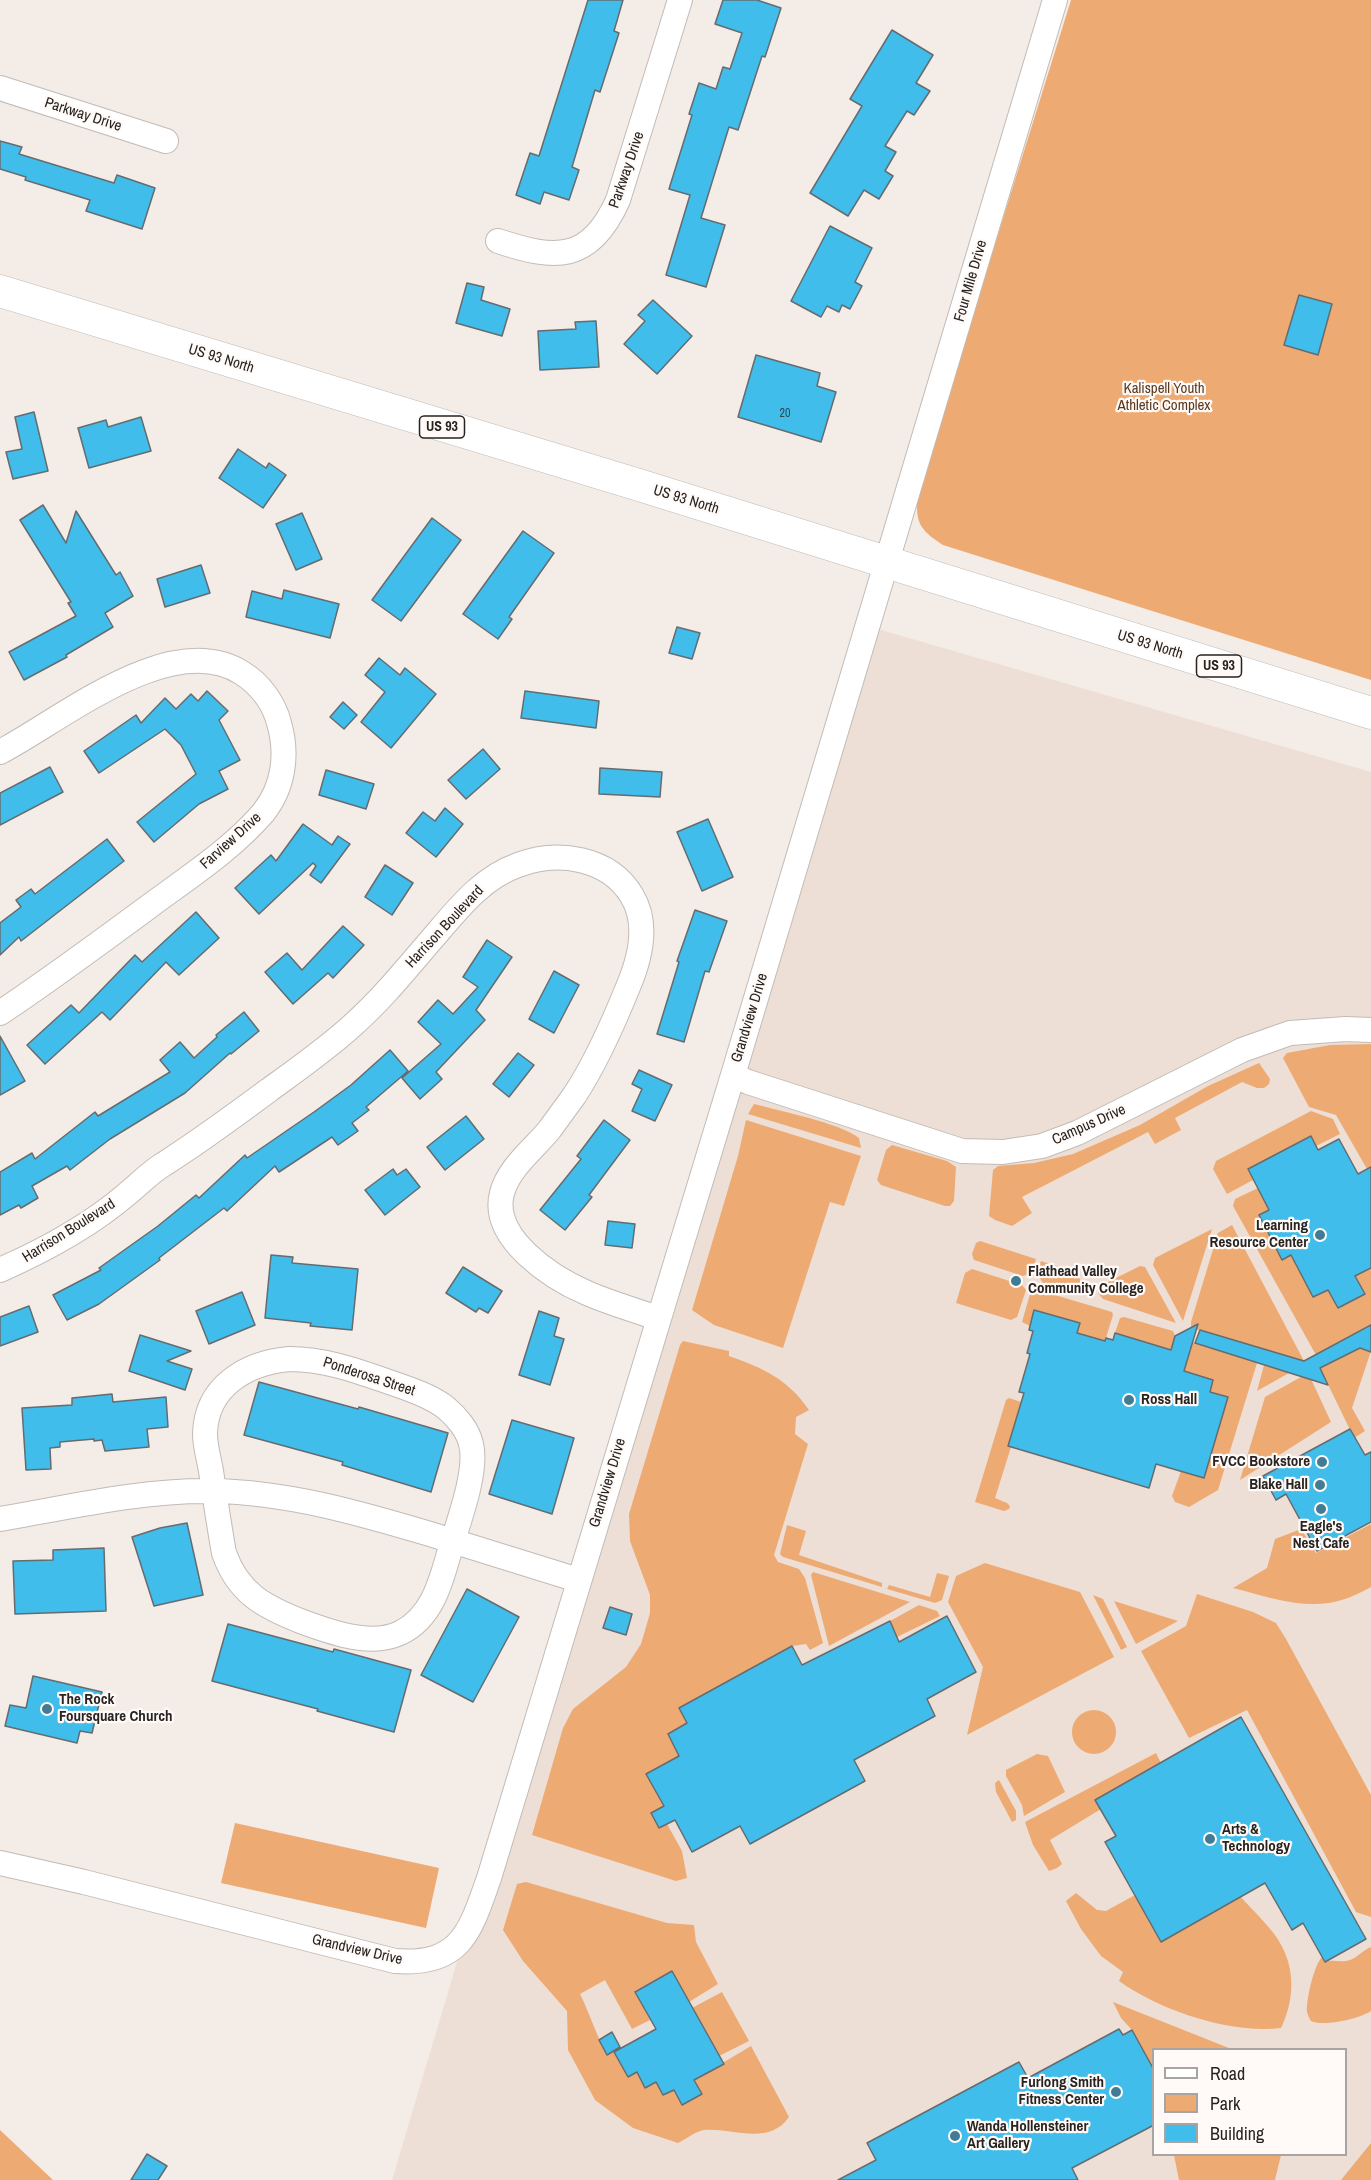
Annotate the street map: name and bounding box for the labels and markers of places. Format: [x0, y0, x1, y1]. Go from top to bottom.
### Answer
place label: Learning Resource Center [1210, 1217, 1308, 1252]
marker: Learning Resource Center [1313, 1228, 1327, 1242]
place label: Flathead Valley Community College [1028, 1263, 1143, 1298]
marker: Flathead Valley Community College [1009, 1274, 1023, 1288]
place label: Ross Hall [1141, 1391, 1197, 1409]
marker: Ross Hall [1122, 1393, 1136, 1407]
place label: FVCC Bookstore [1212, 1453, 1310, 1471]
marker: FVCC Bookstore [1315, 1455, 1329, 1469]
place label: Blake Hall [1249, 1476, 1308, 1494]
marker: Blake Hall [1313, 1478, 1327, 1492]
marker: Eagle's Nest Cafe [1314, 1502, 1328, 1516]
place label: Eagle's Nest Cafe [1293, 1518, 1349, 1553]
place label: The Rock Foursquare Church [59, 1691, 173, 1726]
marker: The Rock Foursquare Church [40, 1702, 54, 1716]
place label: Arts & Technology [1222, 1821, 1290, 1856]
marker: Arts & Technology [1203, 1832, 1217, 1846]
place label: Furlong Smith Fitness Center [1019, 2074, 1104, 2109]
marker: Furlong Smith Fitness Center [1109, 2085, 1123, 2099]
place label: Wanda Hollensteiner Art Gallery [967, 2118, 1088, 2153]
marker: Wanda Hollensteiner Art Gallery [948, 2129, 962, 2143]

